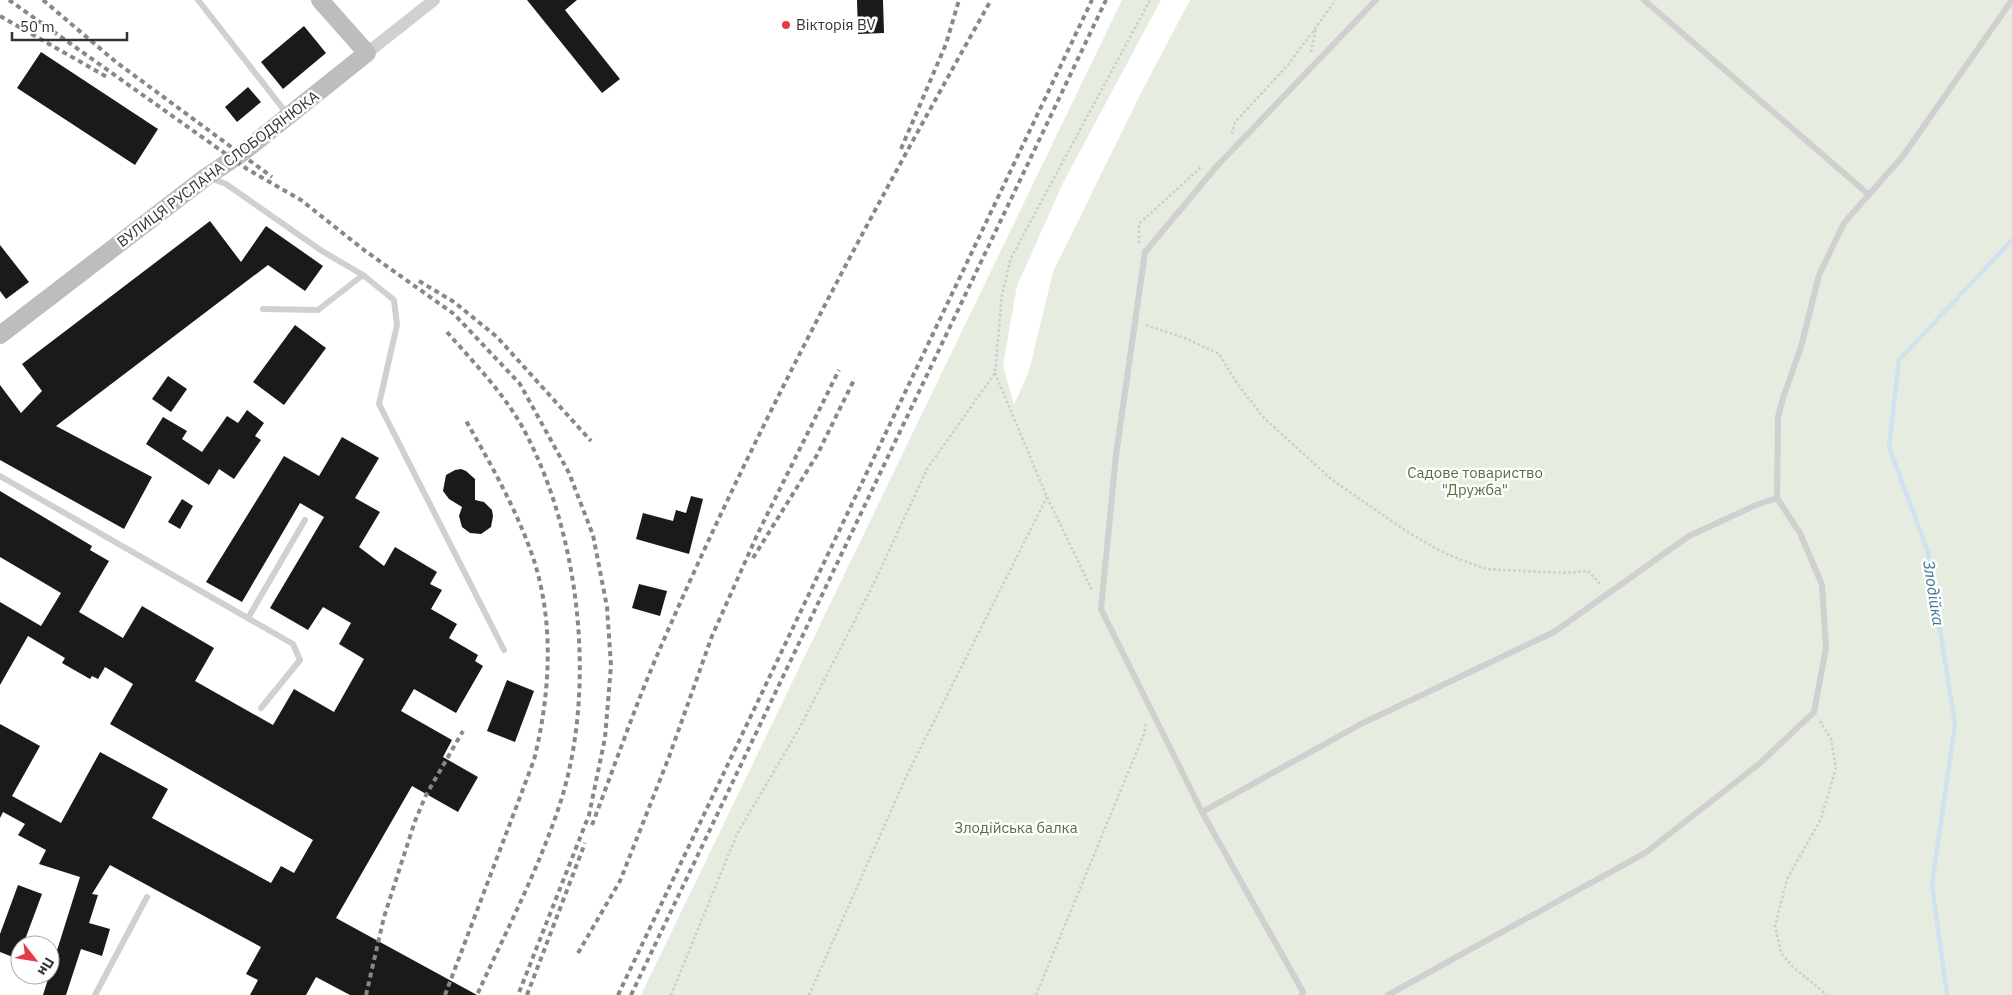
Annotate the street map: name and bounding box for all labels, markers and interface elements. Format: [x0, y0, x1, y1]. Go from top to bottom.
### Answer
scale bar [12, 10, 128, 42]
place label: Вікторія BV [796, 15, 876, 34]
text: 50 m [20, 17, 55, 36]
marker: Вікторія BV [780, 19, 792, 31]
street label: ВУЛИЦЯ РУСЛАНА СЛОБОДЯНЮКА [113, 86, 323, 251]
park label: Садове товариство "Дружба" [1407, 463, 1543, 499]
water label: Злодійка [1919, 559, 1949, 627]
park label: Злодійська балка [954, 818, 1078, 837]
north arrow [10, 935, 60, 985]
text: Пн [34, 954, 59, 979]

